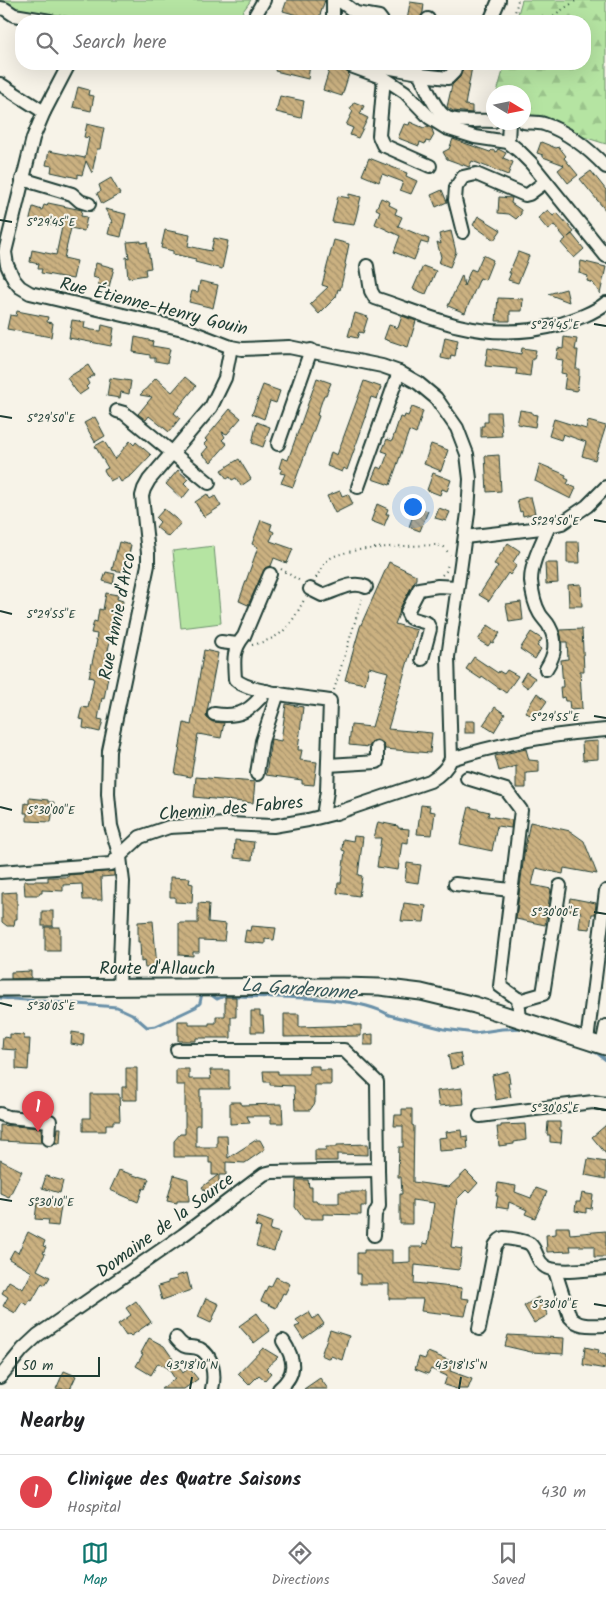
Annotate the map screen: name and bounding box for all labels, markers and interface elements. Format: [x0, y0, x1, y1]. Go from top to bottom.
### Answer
search box [15, 15, 591, 70]
text: Search here [73, 28, 167, 58]
icon: search [33, 29, 61, 57]
north arrow [486, 85, 531, 130]
text: 5°29'45"E [26, 213, 77, 232]
street label: Rue Étienne-Henry Gouin [57, 270, 251, 345]
text: 5°29'45"E [530, 316, 581, 335]
text: 5°29'50"E [27, 409, 76, 428]
your location [400, 494, 426, 520]
text: 5°29'50"E [531, 512, 580, 531]
street label: Rue Annie d'Arco [92, 550, 145, 682]
text: 5°29'55"E [27, 605, 76, 624]
text: 5°29'55"E [531, 708, 580, 727]
street label: Chemin des Fabres [158, 789, 305, 830]
text: 5°30'00"E [27, 801, 76, 820]
text: 5°30'00"E [531, 903, 580, 922]
street label: Route d'Allauch [99, 955, 215, 984]
water label: La Garderonne [240, 971, 360, 1009]
text: 5°30'05"E [27, 997, 76, 1016]
pin: 1 [22, 1091, 54, 1132]
text: 5°30'05"E [531, 1099, 580, 1118]
street label: Domaine de la Source [91, 1166, 241, 1286]
text: 5°30'10"E [28, 1193, 75, 1212]
text: 5°30'10"E [532, 1295, 579, 1314]
scale bar [15, 1354, 100, 1377]
text: 50 m [22, 1355, 53, 1377]
text: 43°18'10"N [166, 1356, 218, 1375]
text: 43°18'15"N [435, 1356, 487, 1375]
text: Nearby [20, 1405, 85, 1438]
text: Clinique des Quatre Saisons [67, 1465, 301, 1495]
text: 1 [34, 1480, 38, 1505]
text: 430 m [541, 1480, 586, 1505]
text: Hospital [67, 1495, 121, 1520]
tab: Map [81, 1539, 109, 1591]
tab: Directions [271, 1539, 329, 1591]
tab: Saved [492, 1539, 525, 1591]

